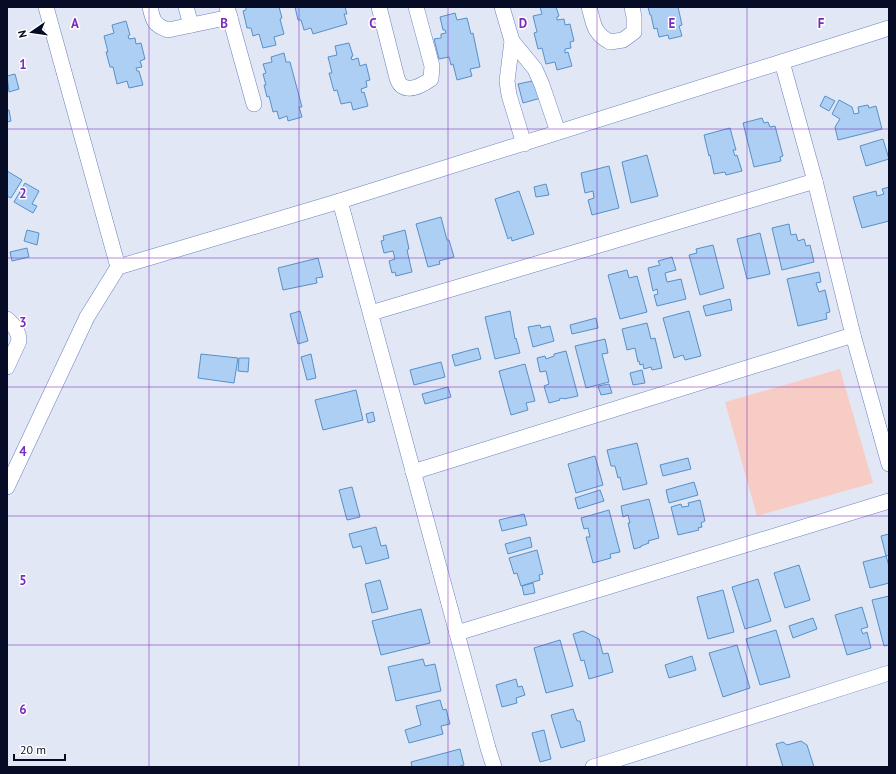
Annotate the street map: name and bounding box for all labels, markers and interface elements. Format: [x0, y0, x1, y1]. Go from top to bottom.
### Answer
north arrow [12, 12, 52, 52]
text: A [71, 15, 79, 32]
text: B [220, 15, 228, 32]
text: C [369, 15, 377, 32]
text: D [519, 15, 527, 32]
text: E [669, 15, 676, 32]
text: F [818, 15, 825, 32]
text: N [15, 29, 30, 39]
text: 1 [19, 56, 27, 73]
text: 2 [19, 185, 27, 202]
text: 3 [19, 314, 27, 331]
text: 4 [19, 443, 27, 460]
text: 5 [19, 572, 27, 589]
text: 6 [19, 701, 27, 718]
scale bar [14, 736, 65, 762]
text: 20 m [20, 742, 46, 757]

